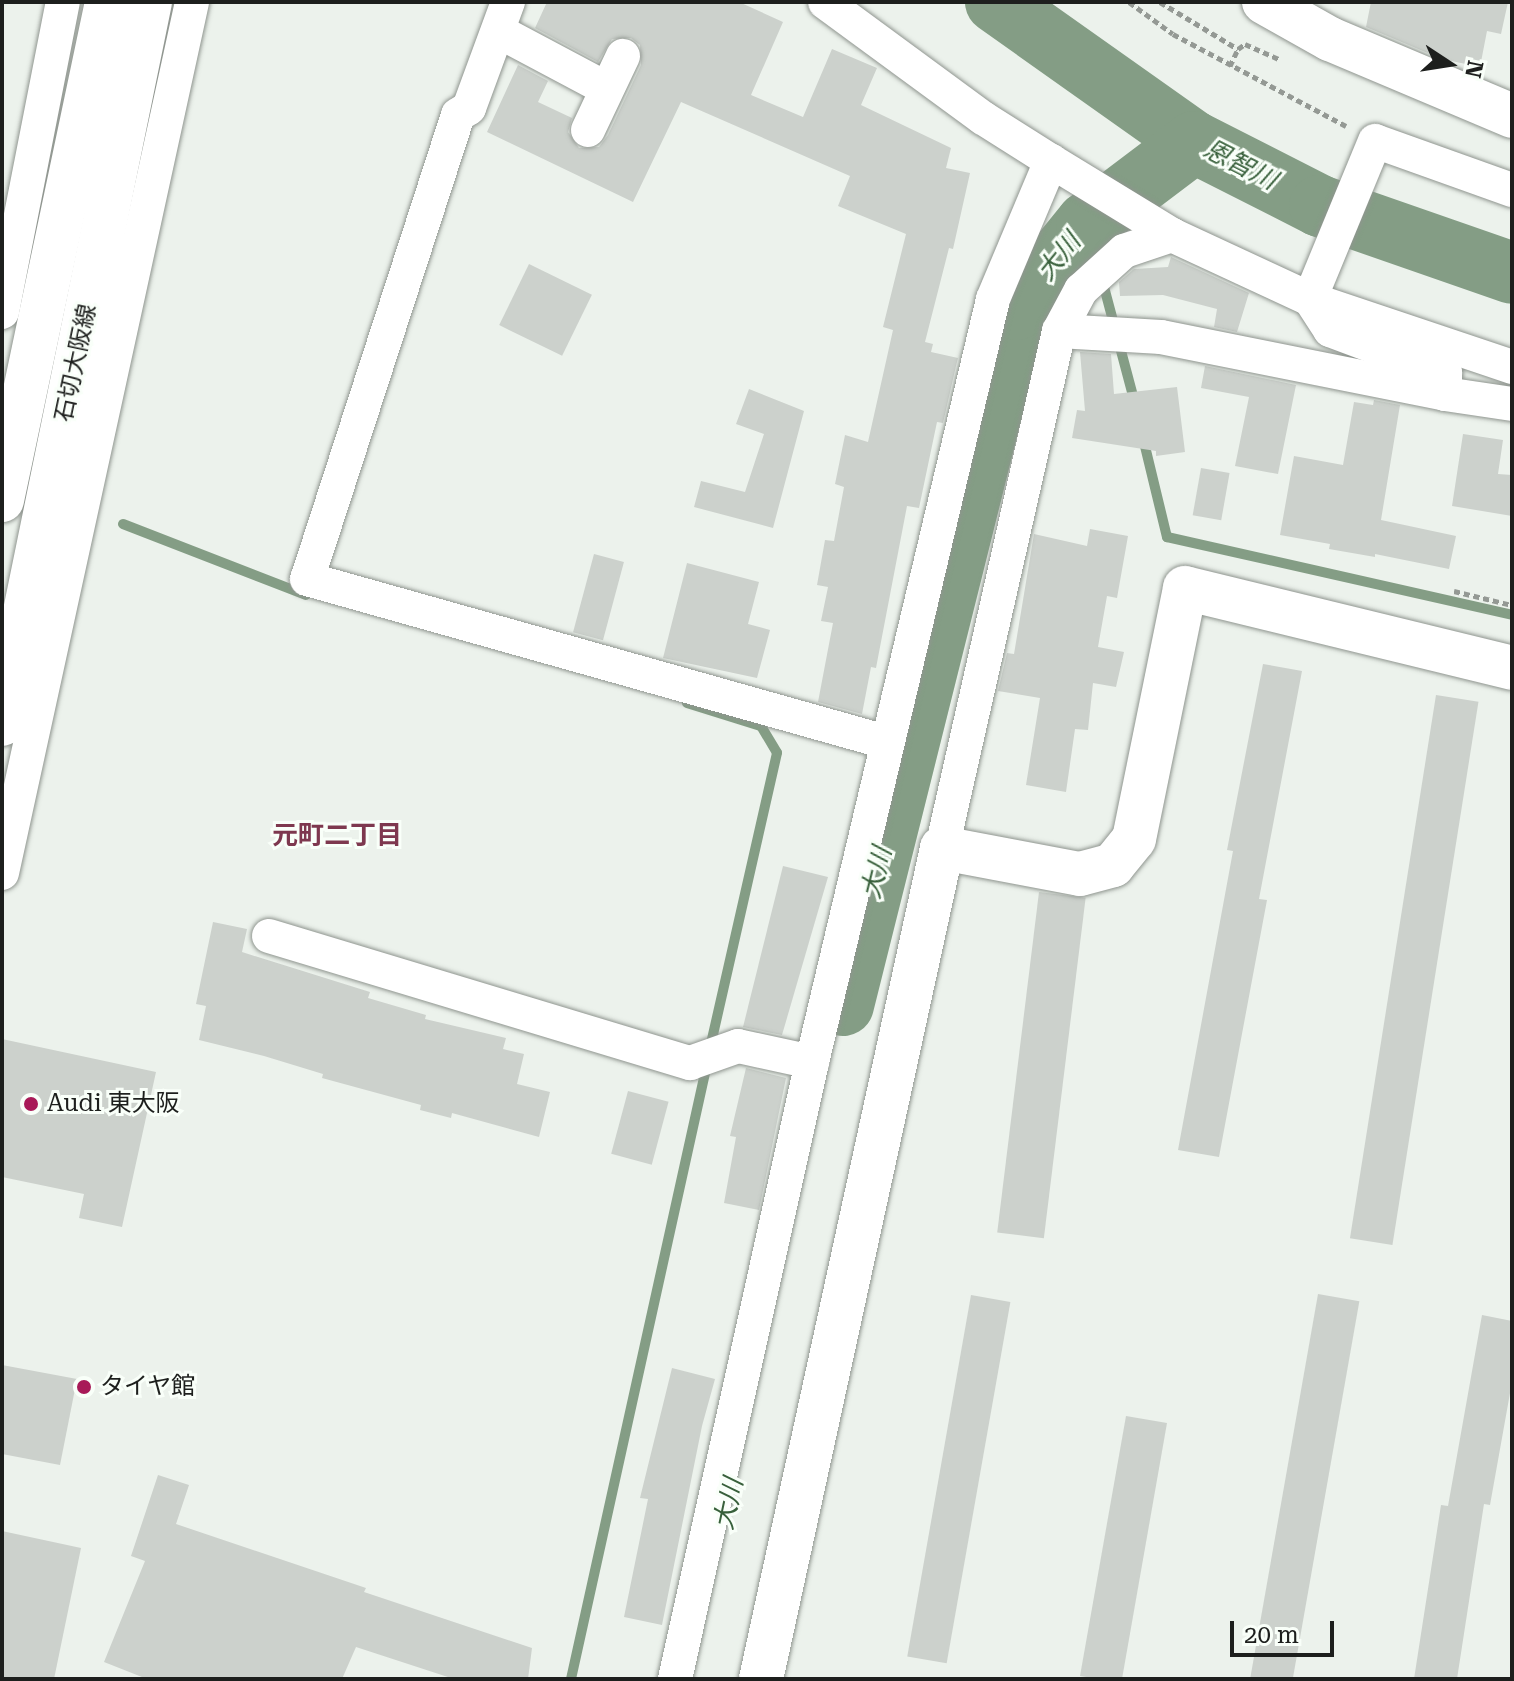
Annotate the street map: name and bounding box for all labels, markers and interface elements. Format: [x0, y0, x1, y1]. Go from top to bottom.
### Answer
north arrow [1410, 24, 1490, 104]
text: N [1460, 58, 1488, 80]
water label: 恩智川 [1198, 133, 1282, 197]
water label: 大川 [1031, 227, 1087, 287]
street label: 石切大阪線 [49, 301, 103, 425]
district label: 元町二丁目 [272, 820, 402, 852]
water label: 大川 [856, 844, 898, 902]
place label: Audi 東大阪 [47, 1090, 180, 1118]
marker: Audi 東大阪 [22, 1095, 40, 1113]
place label: タイヤ館 [100, 1373, 196, 1401]
marker: タイヤ館 [75, 1378, 93, 1396]
water label: 大川 [708, 1475, 750, 1533]
scale bar [1234, 1605, 1338, 1655]
text: 20 m [1244, 1621, 1299, 1649]

